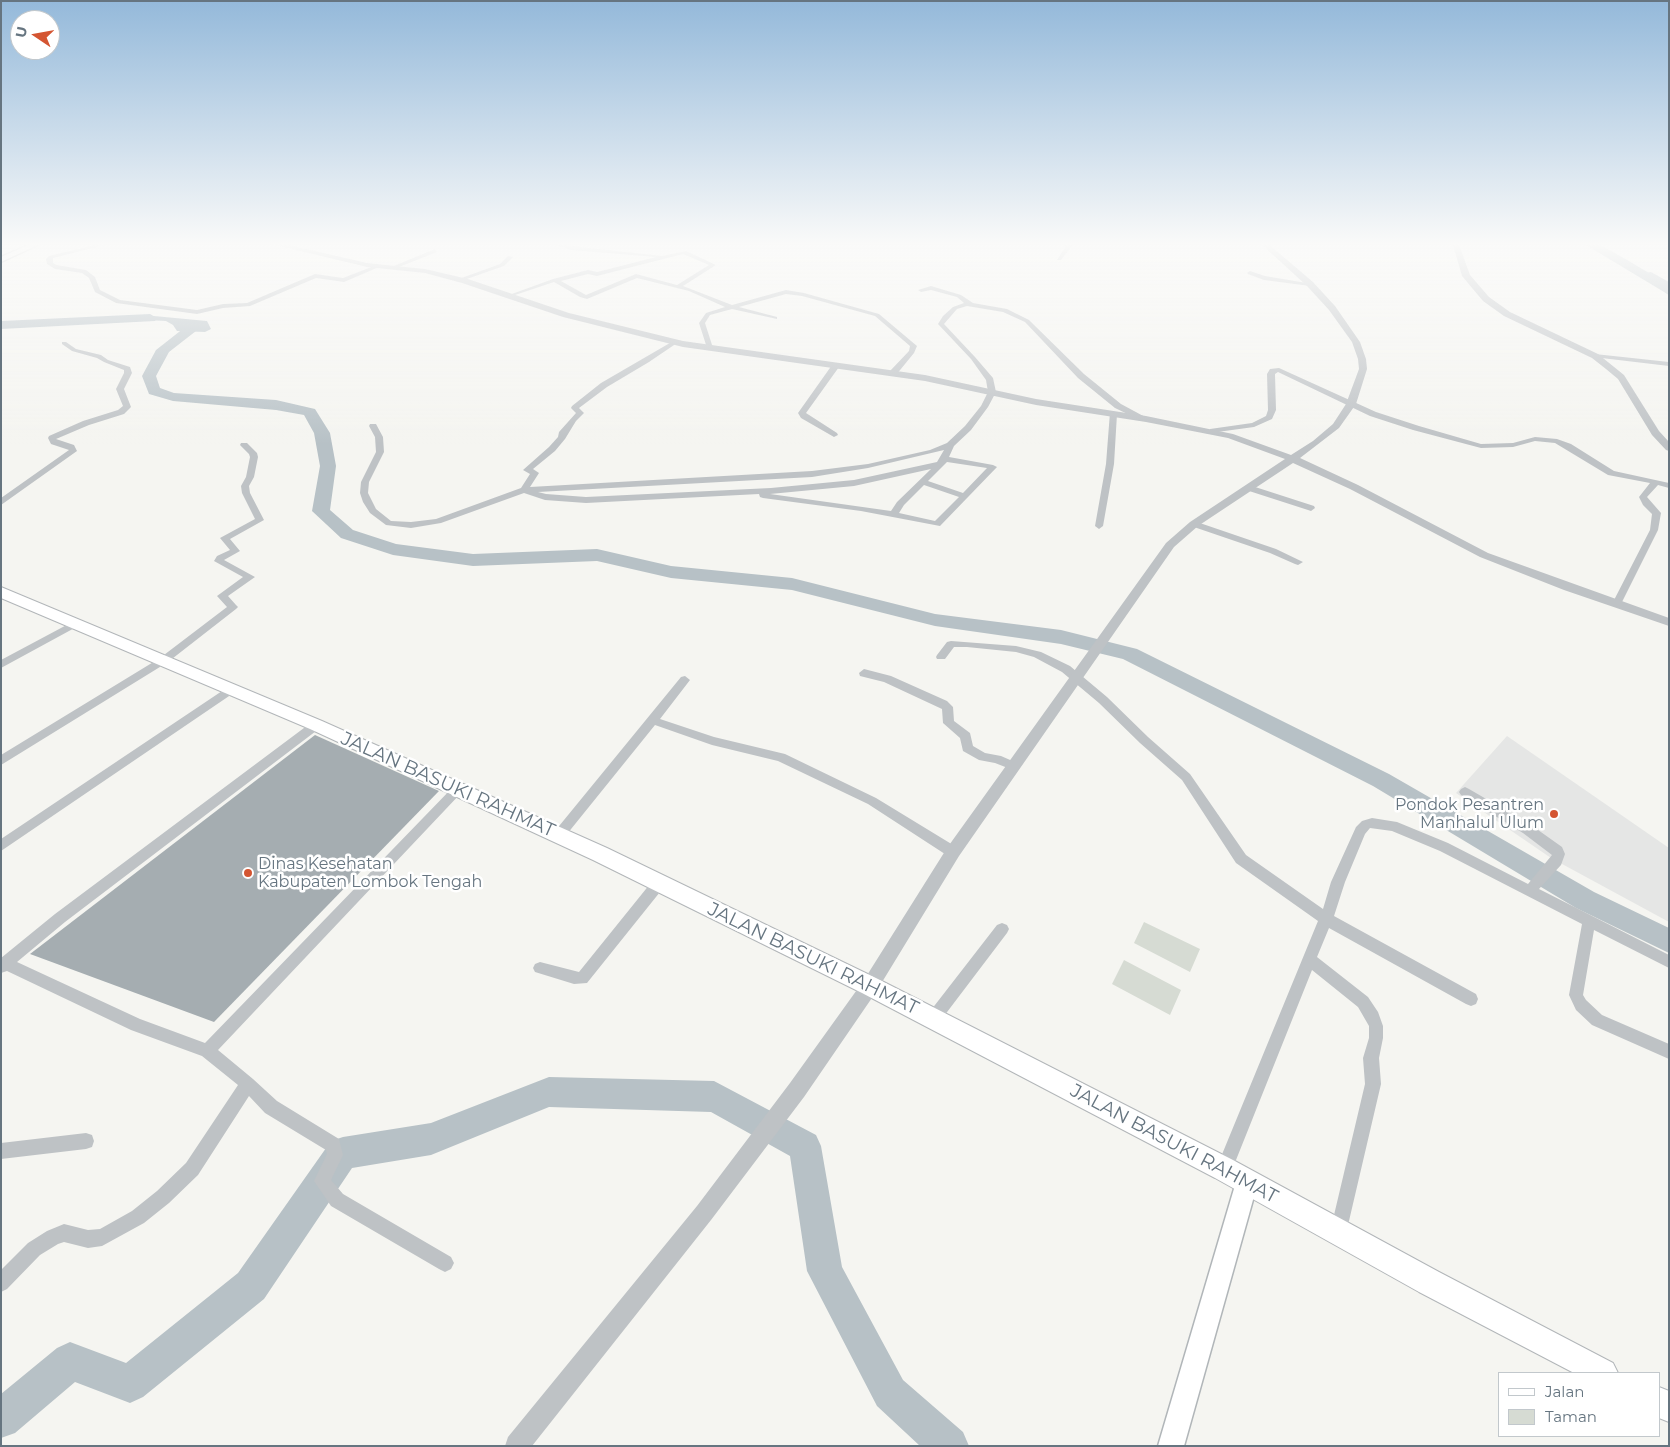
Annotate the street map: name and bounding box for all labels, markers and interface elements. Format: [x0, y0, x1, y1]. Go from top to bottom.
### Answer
north arrow [10, 10, 60, 60]
text: U [11, 25, 31, 39]
street label: JALAN BASUKI RAHMAT [338, 727, 558, 843]
place label: Pondok Pesantren Manhalul Ulum [1395, 795, 1544, 833]
marker: Pondok Pesantren Manhalul Ulum [1548, 808, 1560, 820]
place label: Dinas Kesehatan Kabupaten Lombok Tengah [258, 854, 482, 892]
marker: Dinas Kesehatan Kabupaten Lombok Tengah [242, 867, 254, 879]
street label: JALAN BASUKI RAHMAT [704, 898, 922, 1020]
street label: JALAN BASUKI RAHMAT [1066, 1080, 1282, 1208]
legend [1498, 1372, 1660, 1437]
text: Jalan [1545, 1382, 1584, 1401]
text: Taman [1545, 1407, 1597, 1426]

